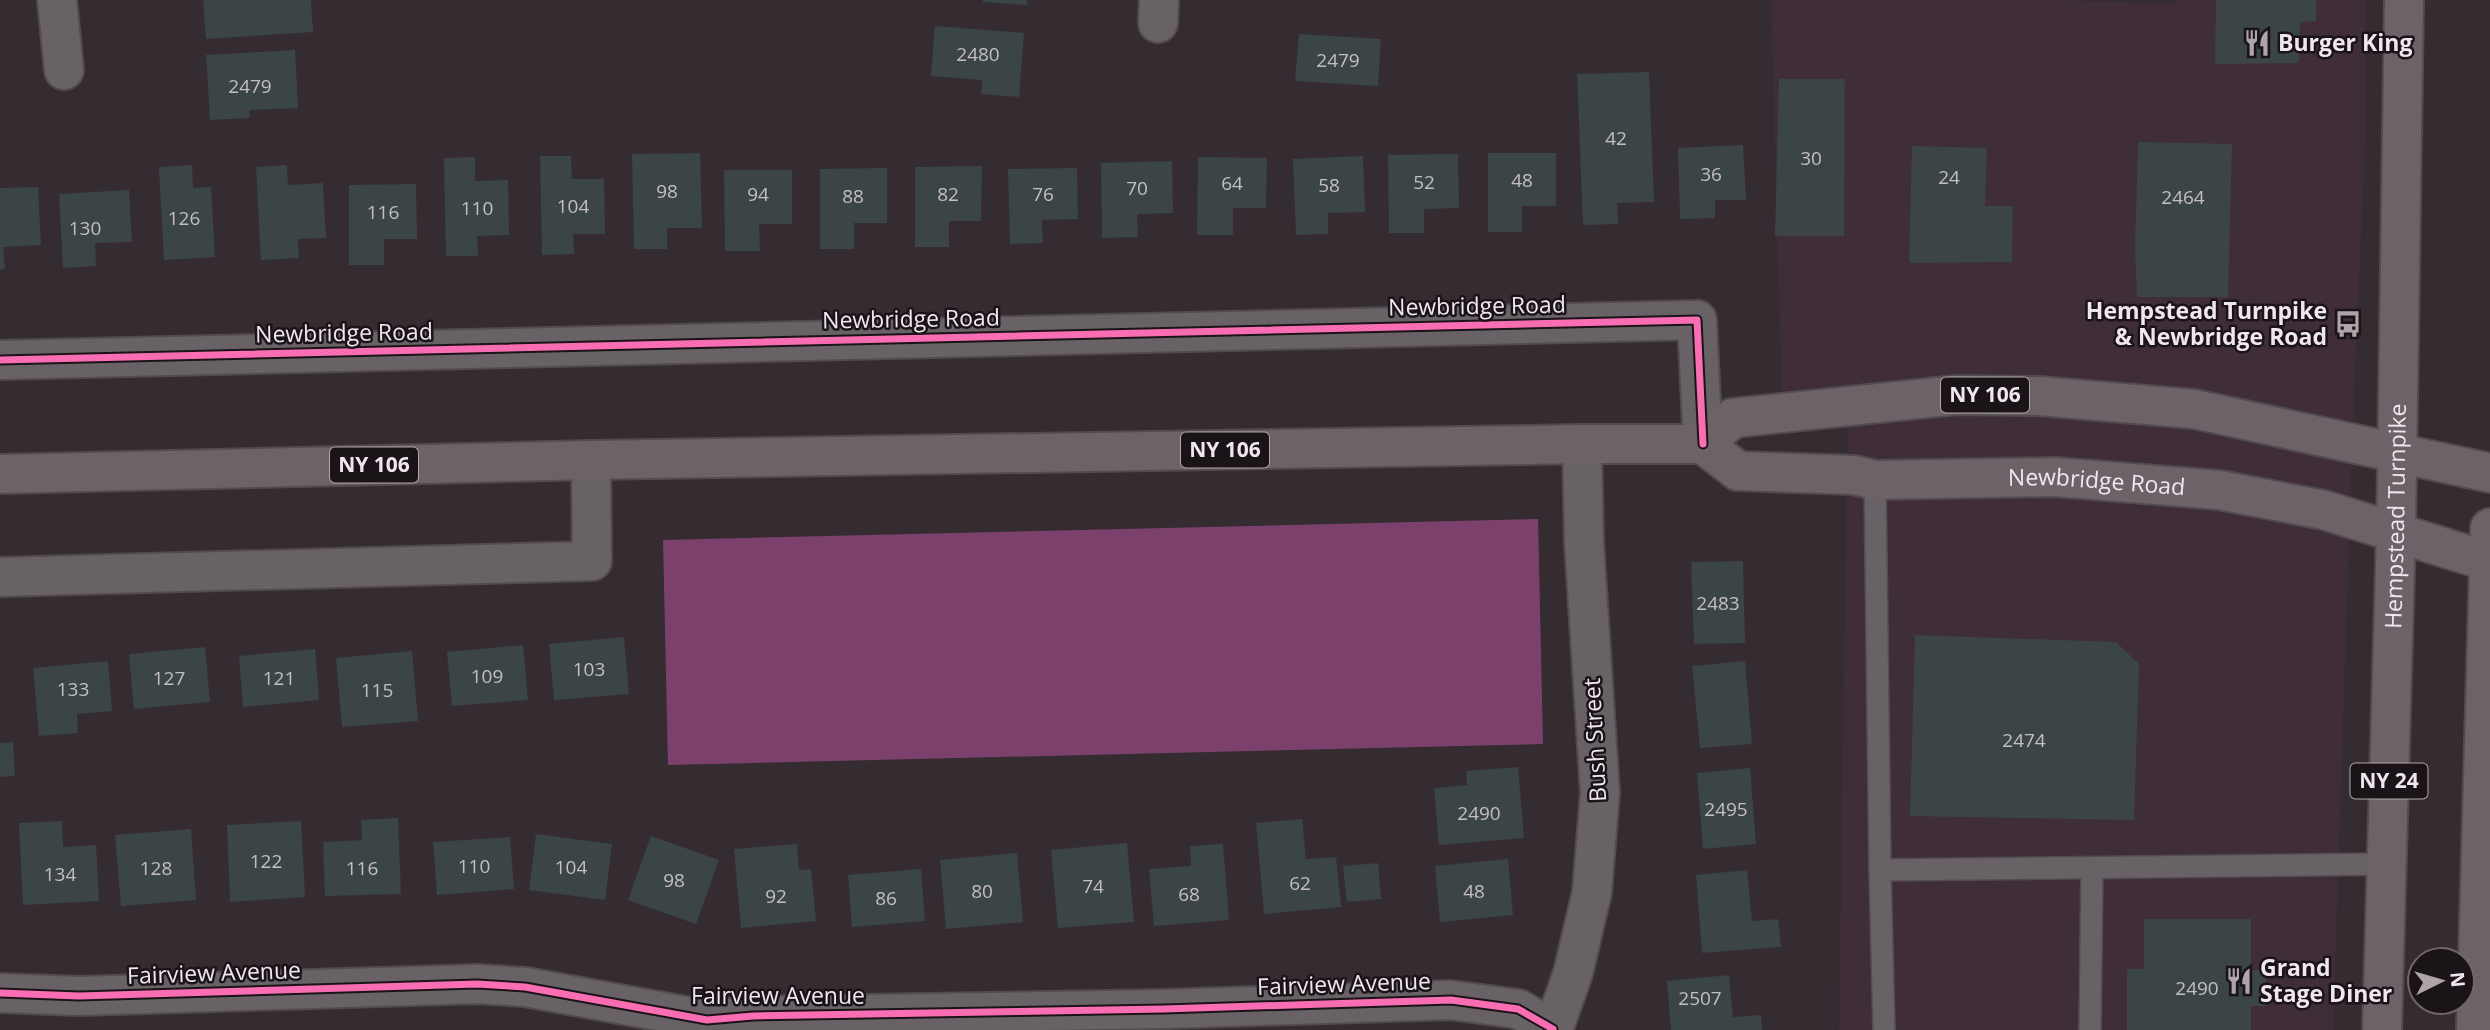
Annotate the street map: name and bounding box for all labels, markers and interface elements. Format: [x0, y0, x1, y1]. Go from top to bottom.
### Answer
place label: Burger King [2278, 26, 2412, 58]
restaurant icon: Burger King [2242, 28, 2272, 58]
house number: 2480 [956, 41, 1000, 67]
house number: 2479 [1316, 47, 1360, 73]
house number: 2479 [228, 73, 272, 99]
house number: 42 [1605, 125, 1627, 151]
house number: 30 [1800, 145, 1822, 171]
house number: 36 [1700, 161, 1722, 187]
house number: 24 [1938, 164, 1960, 190]
house number: 48 [1511, 167, 1533, 193]
house number: 52 [1413, 169, 1435, 195]
house number: 64 [1221, 170, 1243, 196]
house number: 58 [1318, 172, 1340, 198]
house number: 70 [1126, 175, 1148, 201]
house number: 98 [656, 178, 678, 204]
house number: 94 [747, 181, 769, 207]
house number: 82 [937, 181, 959, 207]
house number: 76 [1032, 181, 1054, 207]
house number: 88 [842, 183, 864, 209]
house number: 2464 [2161, 184, 2205, 210]
house number: 104 [557, 193, 589, 219]
house number: 110 [461, 195, 493, 221]
house number: 116 [367, 199, 399, 225]
house number: 126 [168, 205, 200, 231]
house number: 130 [69, 215, 101, 241]
street label: Newbridge Road [1388, 287, 1566, 323]
place label: Hempstead Turnpike & Newbridge Road [2086, 294, 2327, 352]
street label: Newbridge Road [822, 300, 1000, 336]
bus stop icon: Hempstead Turnpike & Newbridge Road [2333, 309, 2363, 339]
street label: Newbridge Road [255, 314, 433, 350]
road number: NY 106 [1941, 378, 2029, 412]
street label: Hempstead Turnpike [2376, 403, 2413, 629]
road number: NY 106 [1181, 433, 1269, 468]
road number: NY 106 [330, 448, 418, 482]
street label: Newbridge Road [2008, 460, 2187, 502]
house number: 2483 [1696, 590, 1740, 616]
house number: 103 [573, 656, 605, 682]
house number: 109 [471, 663, 503, 689]
house number: 127 [153, 665, 185, 691]
house number: 121 [263, 665, 295, 691]
house number: 133 [57, 676, 89, 702]
house number: 115 [361, 677, 393, 703]
street label: Bush Street [1575, 677, 1613, 803]
house number: 2474 [2002, 727, 2046, 753]
road number: NY 24 [2350, 764, 2428, 798]
house number: 2495 [1704, 796, 1748, 822]
house number: 2490 [1457, 800, 1501, 826]
house number: 122 [250, 848, 282, 874]
house number: 110 [458, 853, 490, 879]
house number: 104 [555, 854, 587, 880]
house number: 128 [140, 855, 172, 881]
house number: 116 [346, 855, 378, 881]
house number: 134 [44, 861, 76, 887]
house number: 98 [663, 867, 685, 893]
house number: 62 [1289, 870, 1311, 896]
house number: 74 [1082, 873, 1104, 899]
house number: 80 [971, 878, 993, 904]
house number: 48 [1463, 878, 1485, 904]
house number: 68 [1178, 881, 1200, 907]
house number: 92 [765, 883, 787, 909]
house number: 86 [875, 885, 897, 911]
north arrow [2406, 946, 2476, 1016]
place label: Grand Stage Diner [2260, 951, 2392, 1009]
street label: Fairview Avenue [126, 953, 301, 991]
street label: Fairview Avenue [1256, 964, 1431, 1002]
restaurant icon: Grand Stage Diner [2224, 966, 2254, 996]
text: N [2444, 971, 2472, 988]
house number: 2490 [2175, 975, 2219, 1001]
street label: Fairview Avenue [691, 979, 865, 1011]
house number: 2507 [1678, 985, 1722, 1011]

